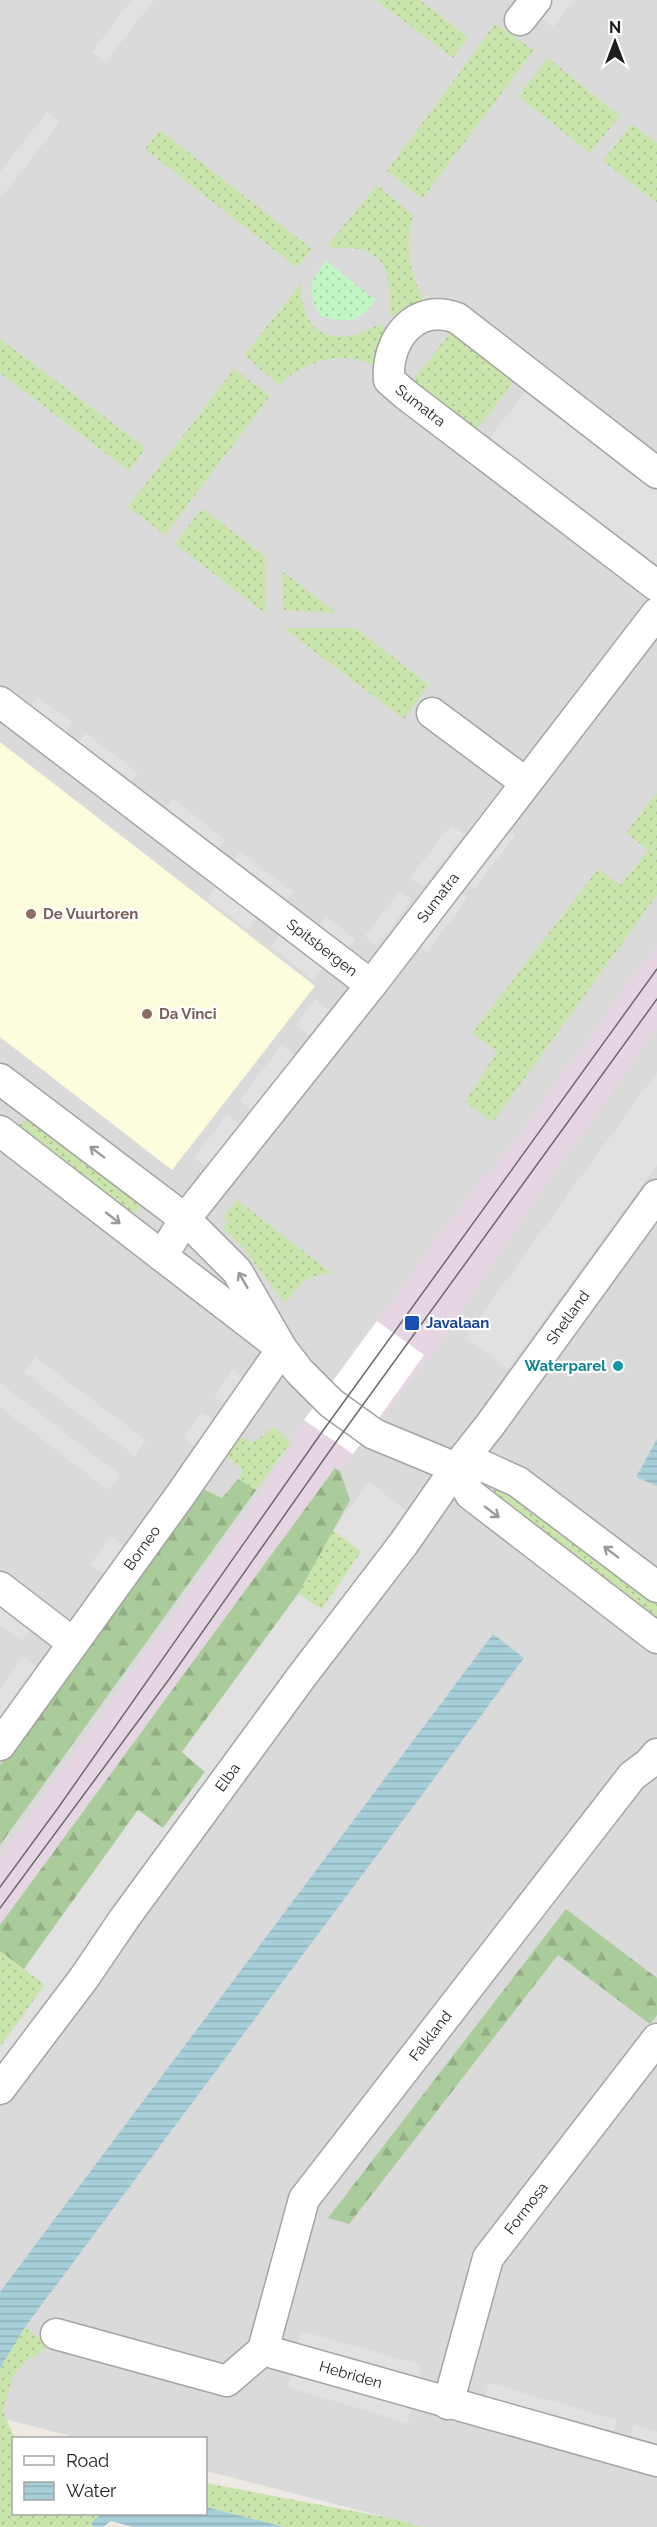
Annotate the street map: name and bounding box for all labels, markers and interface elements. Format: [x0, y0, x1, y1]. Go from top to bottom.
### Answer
north arrow [585, 12, 645, 72]
text: N [609, 18, 621, 37]
street label: Sumatra [392, 381, 449, 431]
street label: Sumatra [413, 869, 463, 926]
place label: De Vuurtoren [43, 905, 138, 923]
marker: De Vuurtoren [24, 907, 38, 921]
street label: Spitsbergen [283, 915, 361, 980]
place label: Da Vinci [159, 1005, 217, 1023]
marker: Da Vinci [140, 1007, 154, 1021]
one-way arrow [89, 1146, 105, 1158]
one-way arrow [105, 1211, 121, 1224]
one-way arrow [236, 1272, 248, 1289]
street label: Shetland [542, 1287, 593, 1348]
marker: Javalaan [403, 1314, 421, 1332]
place label: Javalaan [426, 1314, 489, 1332]
place label: Waterparel [525, 1357, 606, 1375]
marker: Waterparel [611, 1359, 625, 1373]
one-way arrow [484, 1506, 500, 1518]
street label: Borneo [120, 1522, 164, 1574]
one-way arrow [603, 1545, 619, 1558]
street label: Elba [211, 1760, 244, 1795]
street label: Falkland [406, 2007, 456, 2064]
street label: Formosa [501, 2179, 552, 2238]
street label: Hebriden [317, 2357, 384, 2392]
legend [12, 2437, 207, 2515]
text: Road [66, 2450, 109, 2471]
text: Water [66, 2480, 117, 2501]

